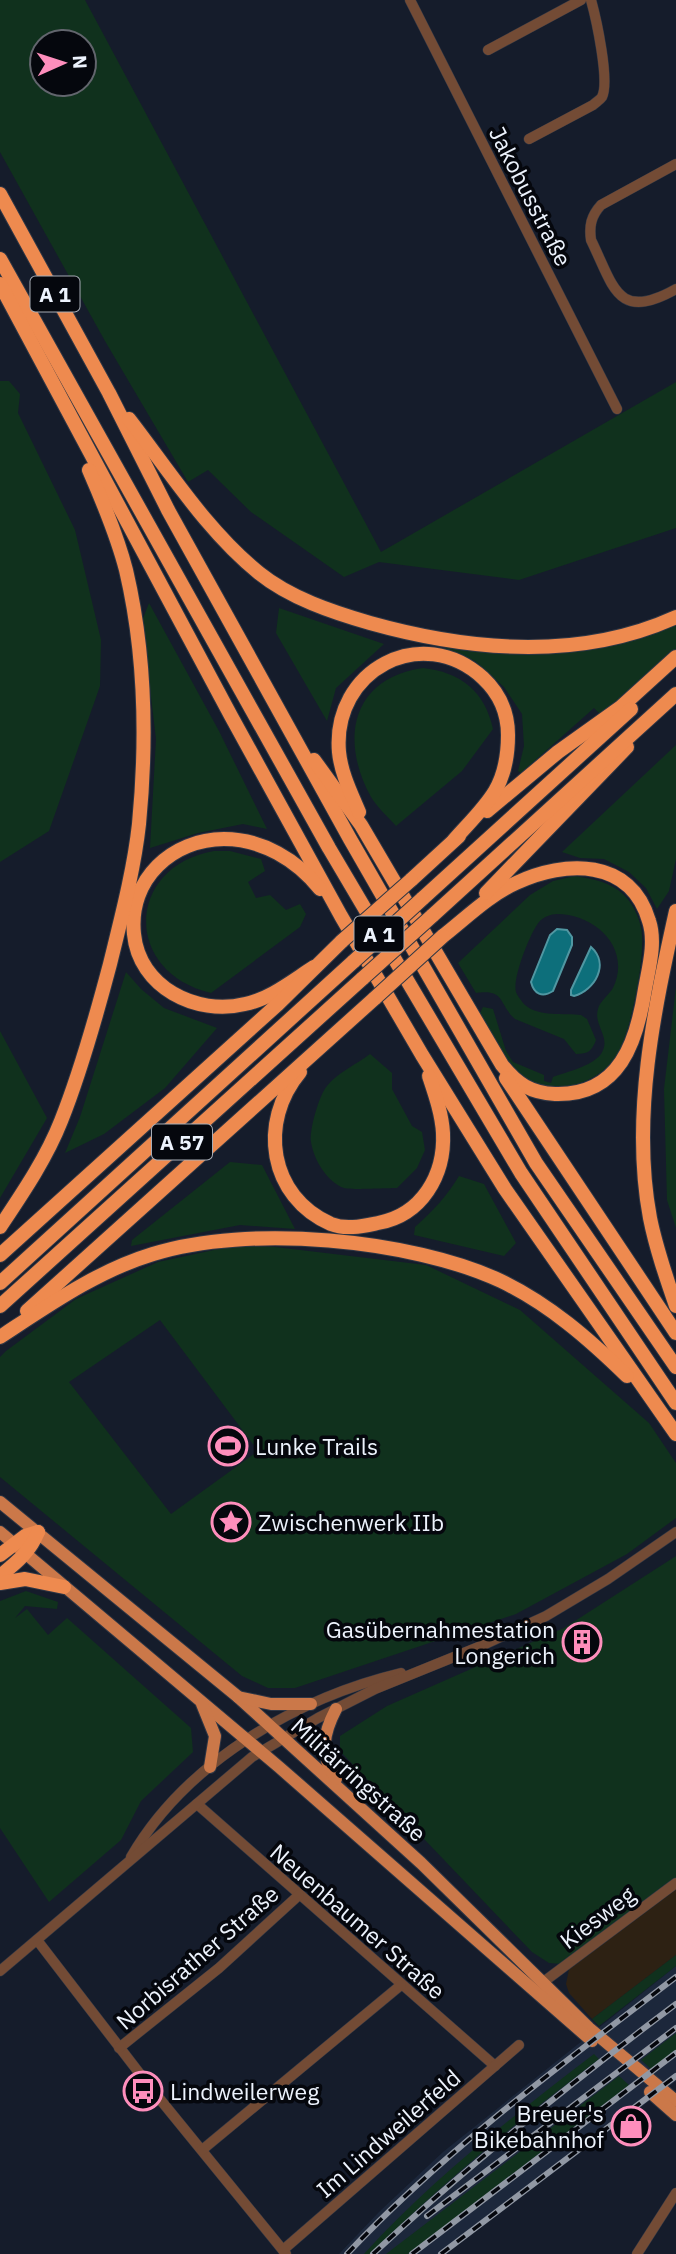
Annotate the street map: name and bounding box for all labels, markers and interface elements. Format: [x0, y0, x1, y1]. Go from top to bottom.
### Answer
north arrow [28, 28, 98, 98]
text: N [68, 55, 92, 70]
street label: Jakobusstraße [483, 121, 579, 271]
road number: A 1 [30, 276, 80, 312]
road number: A 1 [354, 916, 404, 951]
road number: A 57 [152, 1124, 212, 1160]
sports icon: Lunke Trails [207, 1425, 249, 1467]
place label: Lunke Trails [255, 1431, 378, 1461]
place icon: Zwischenwerk IIb [210, 1501, 252, 1543]
place label: Zwischenwerk IIb [258, 1507, 444, 1537]
place label: Gasübernahmestation Longerich [326, 1614, 555, 1670]
building icon: Gasübernahmestation Longerich [561, 1621, 603, 1663]
street label: Militärringstraße [285, 1710, 433, 1848]
street label: Neuenbaumer Straße [264, 1837, 452, 2005]
street label: Norbisrather Straße [110, 1878, 284, 2036]
street label: Kiesweg [554, 1879, 640, 1955]
street label: Im Lindweilerfeld [310, 2062, 466, 2204]
bus stop icon: Lindweilerweg [122, 2070, 164, 2112]
place label: Lindweilerweg [170, 2076, 319, 2106]
place label: Breuer's Bikebahnhof [474, 2098, 604, 2154]
shop icon: Breuer's Bikebahnhof [610, 2105, 652, 2147]

